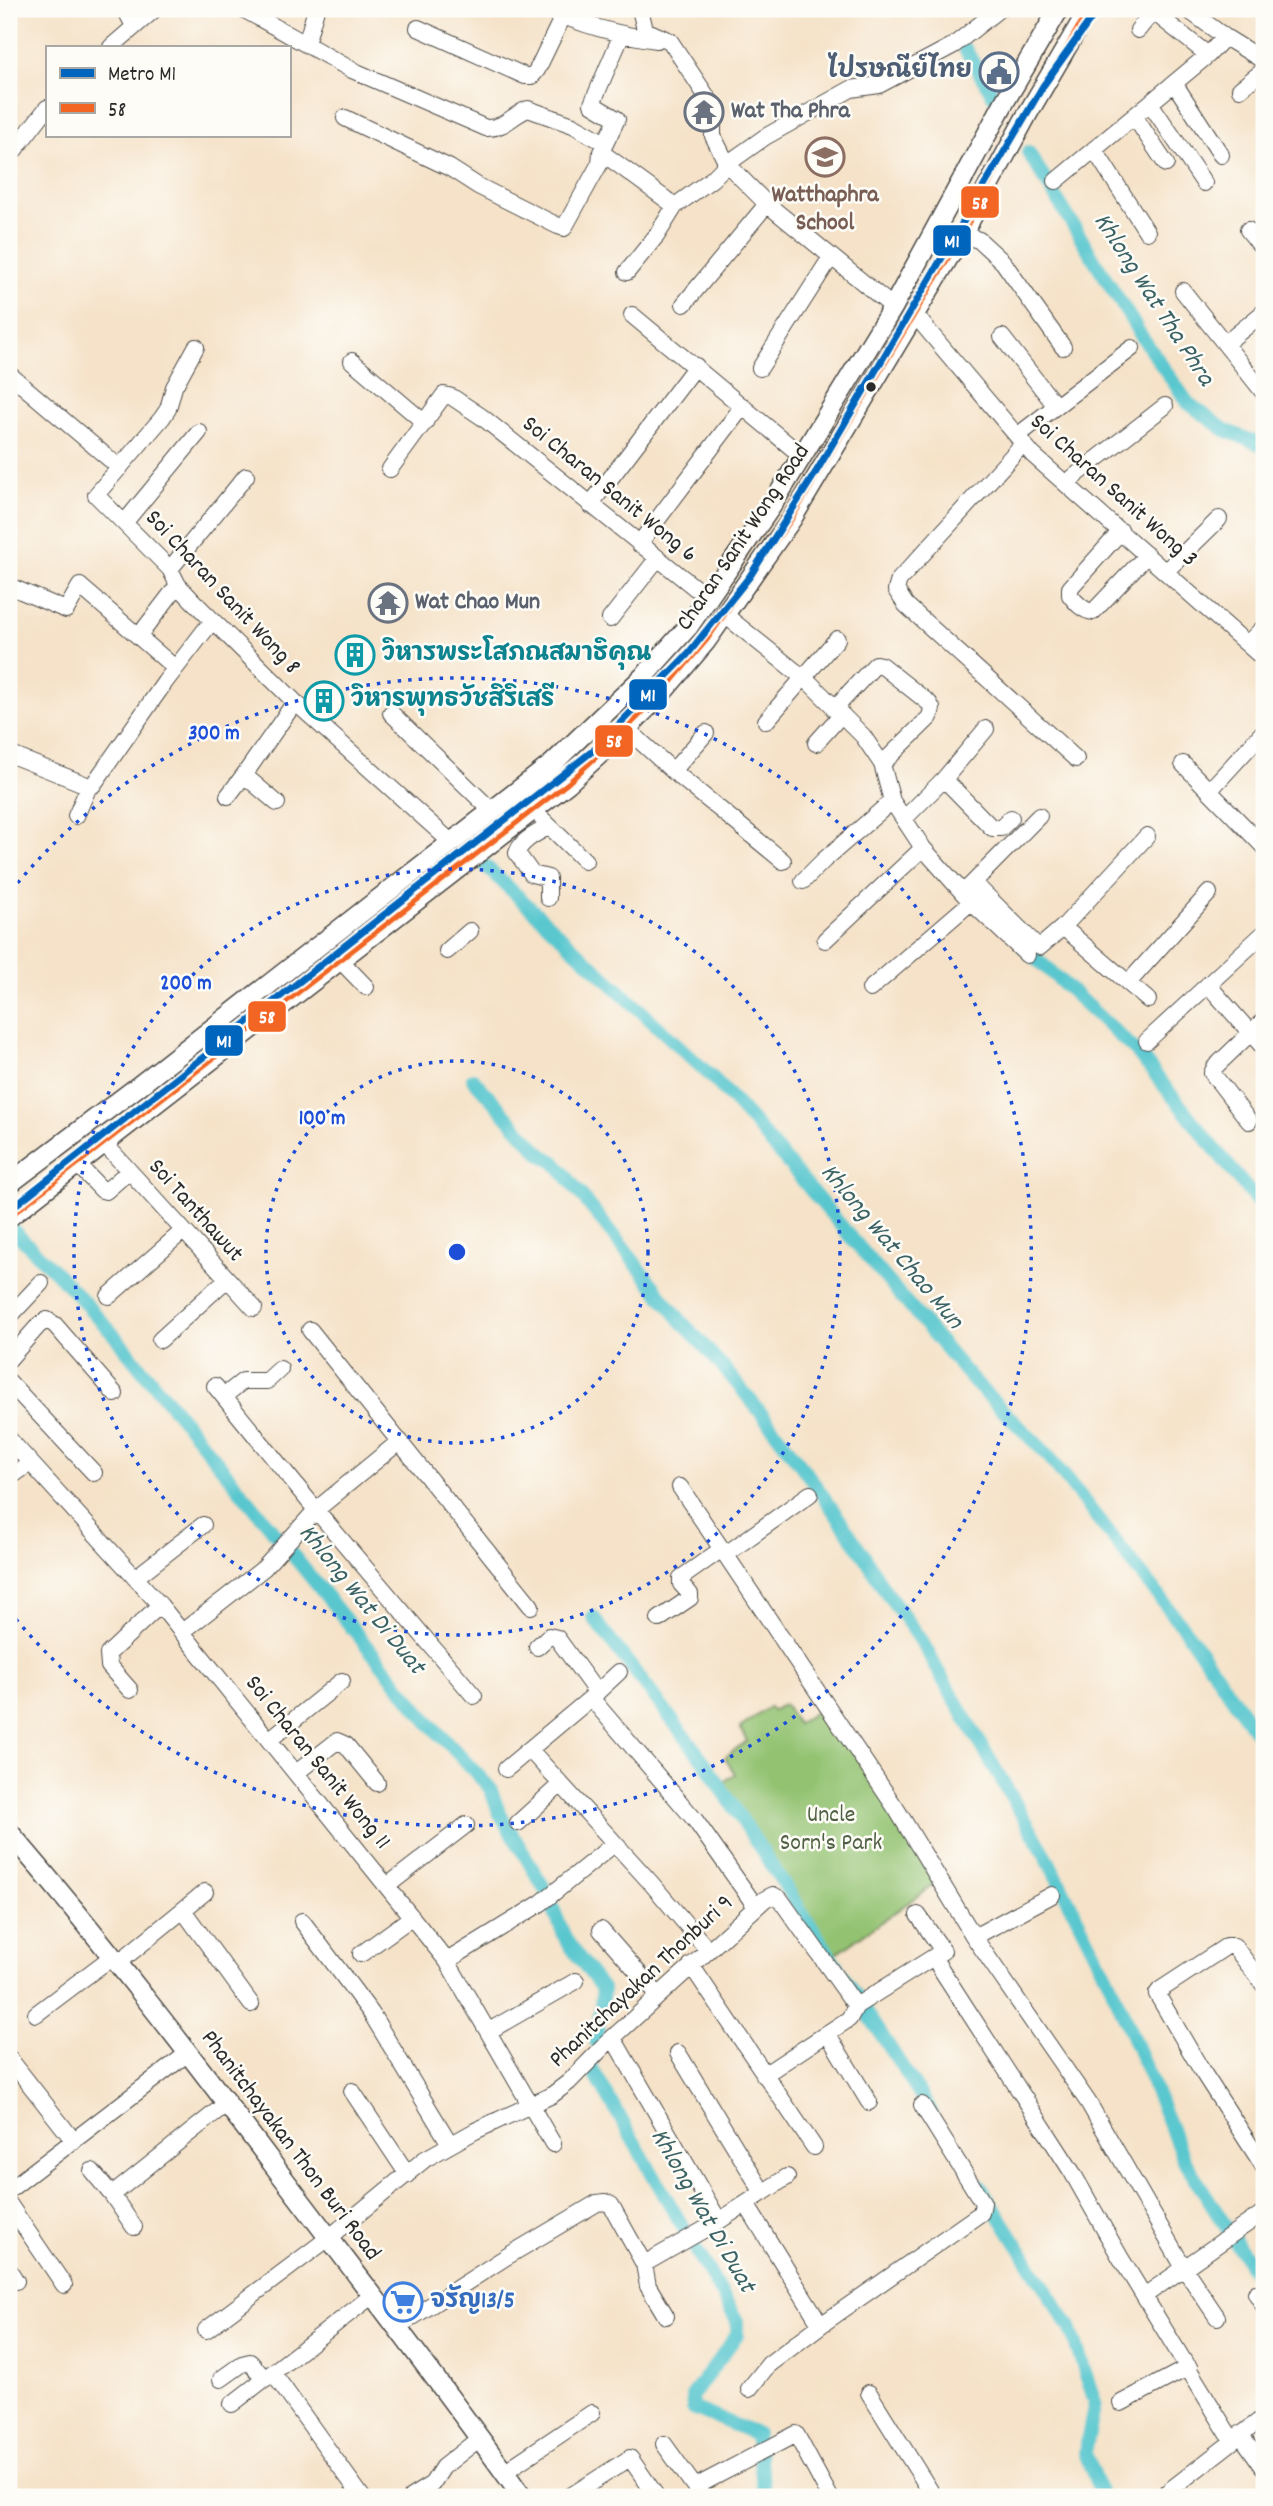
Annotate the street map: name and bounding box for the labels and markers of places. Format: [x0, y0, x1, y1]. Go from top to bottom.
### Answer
public building icon: ไปรษณีย์ไทย [978, 51, 1020, 93]
place label: ไปรษณีย์ไทย [827, 52, 972, 89]
temple icon: Wat Tha Phra [683, 91, 725, 133]
place label: Wat Tha Phra [731, 95, 851, 129]
school or university icon: Watthaphra School [804, 136, 846, 178]
place label: Watthaphra School [771, 179, 879, 241]
unlabelled marker [864, 380, 878, 394]
temple icon: Wat Chao Mun [367, 582, 409, 624]
place label: Wat Chao Mun [415, 586, 540, 620]
building icon: วิหารพระโสภณสมาธิคุณ [334, 634, 376, 676]
place label: วิหารพระโสภณสมาธิคุณ [382, 635, 651, 672]
building icon: วิหารพุทธวัชสิริเสรี [303, 680, 345, 722]
place label: วิหารพุทธวัชสิริเสรี [351, 682, 555, 718]
centre of rings [445, 1240, 469, 1264]
supermarket icon: จรัญ13/5 [382, 2281, 424, 2323]
place label: จรัญ13/5 [430, 2284, 515, 2319]

